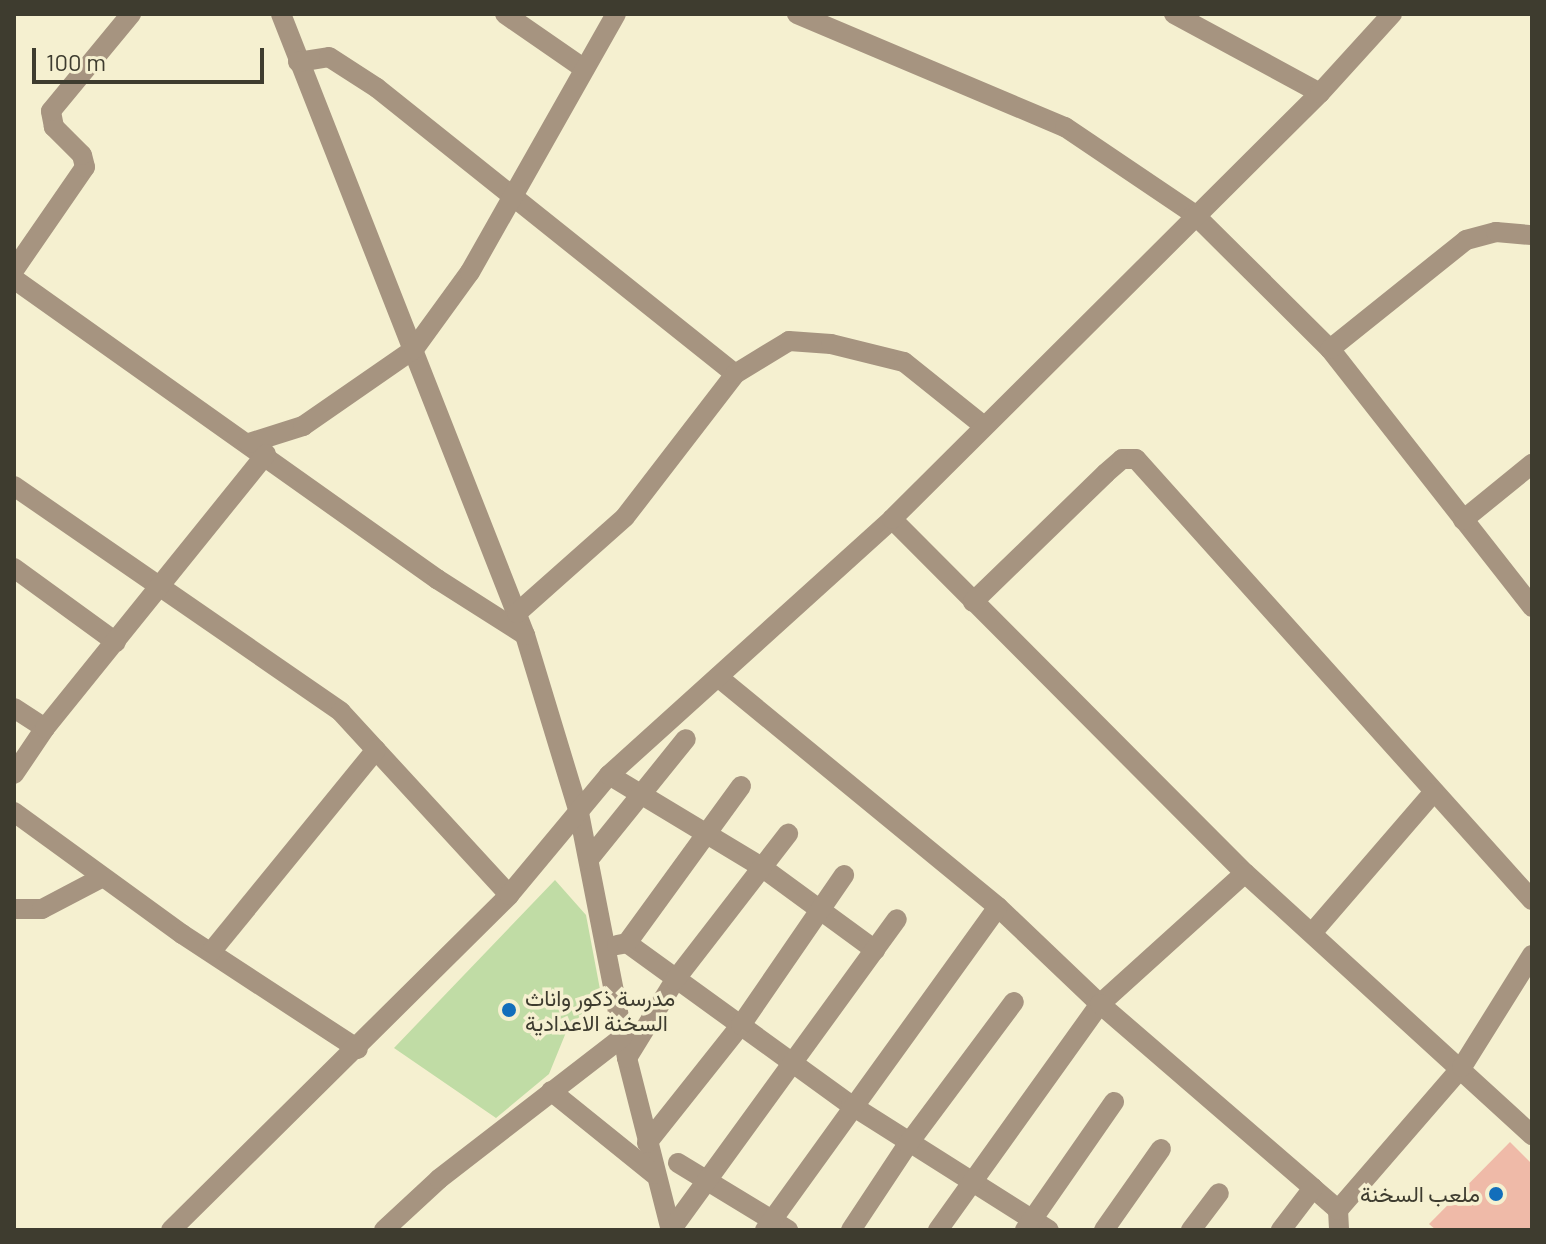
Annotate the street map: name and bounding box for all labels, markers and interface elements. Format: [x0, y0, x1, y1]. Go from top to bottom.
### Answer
scale bar [36, 32, 268, 82]
text: 100 m [46, 47, 106, 76]
place label: مدرسة ذكور واناث السخنة الاعدادية [525, 984, 675, 1036]
marker: مدرسة ذكور واناث السخنة الاعدادية [500, 1001, 518, 1019]
place label: ملعب السخنة [1360, 1181, 1480, 1207]
marker: ملعب السخنة [1487, 1185, 1505, 1203]

